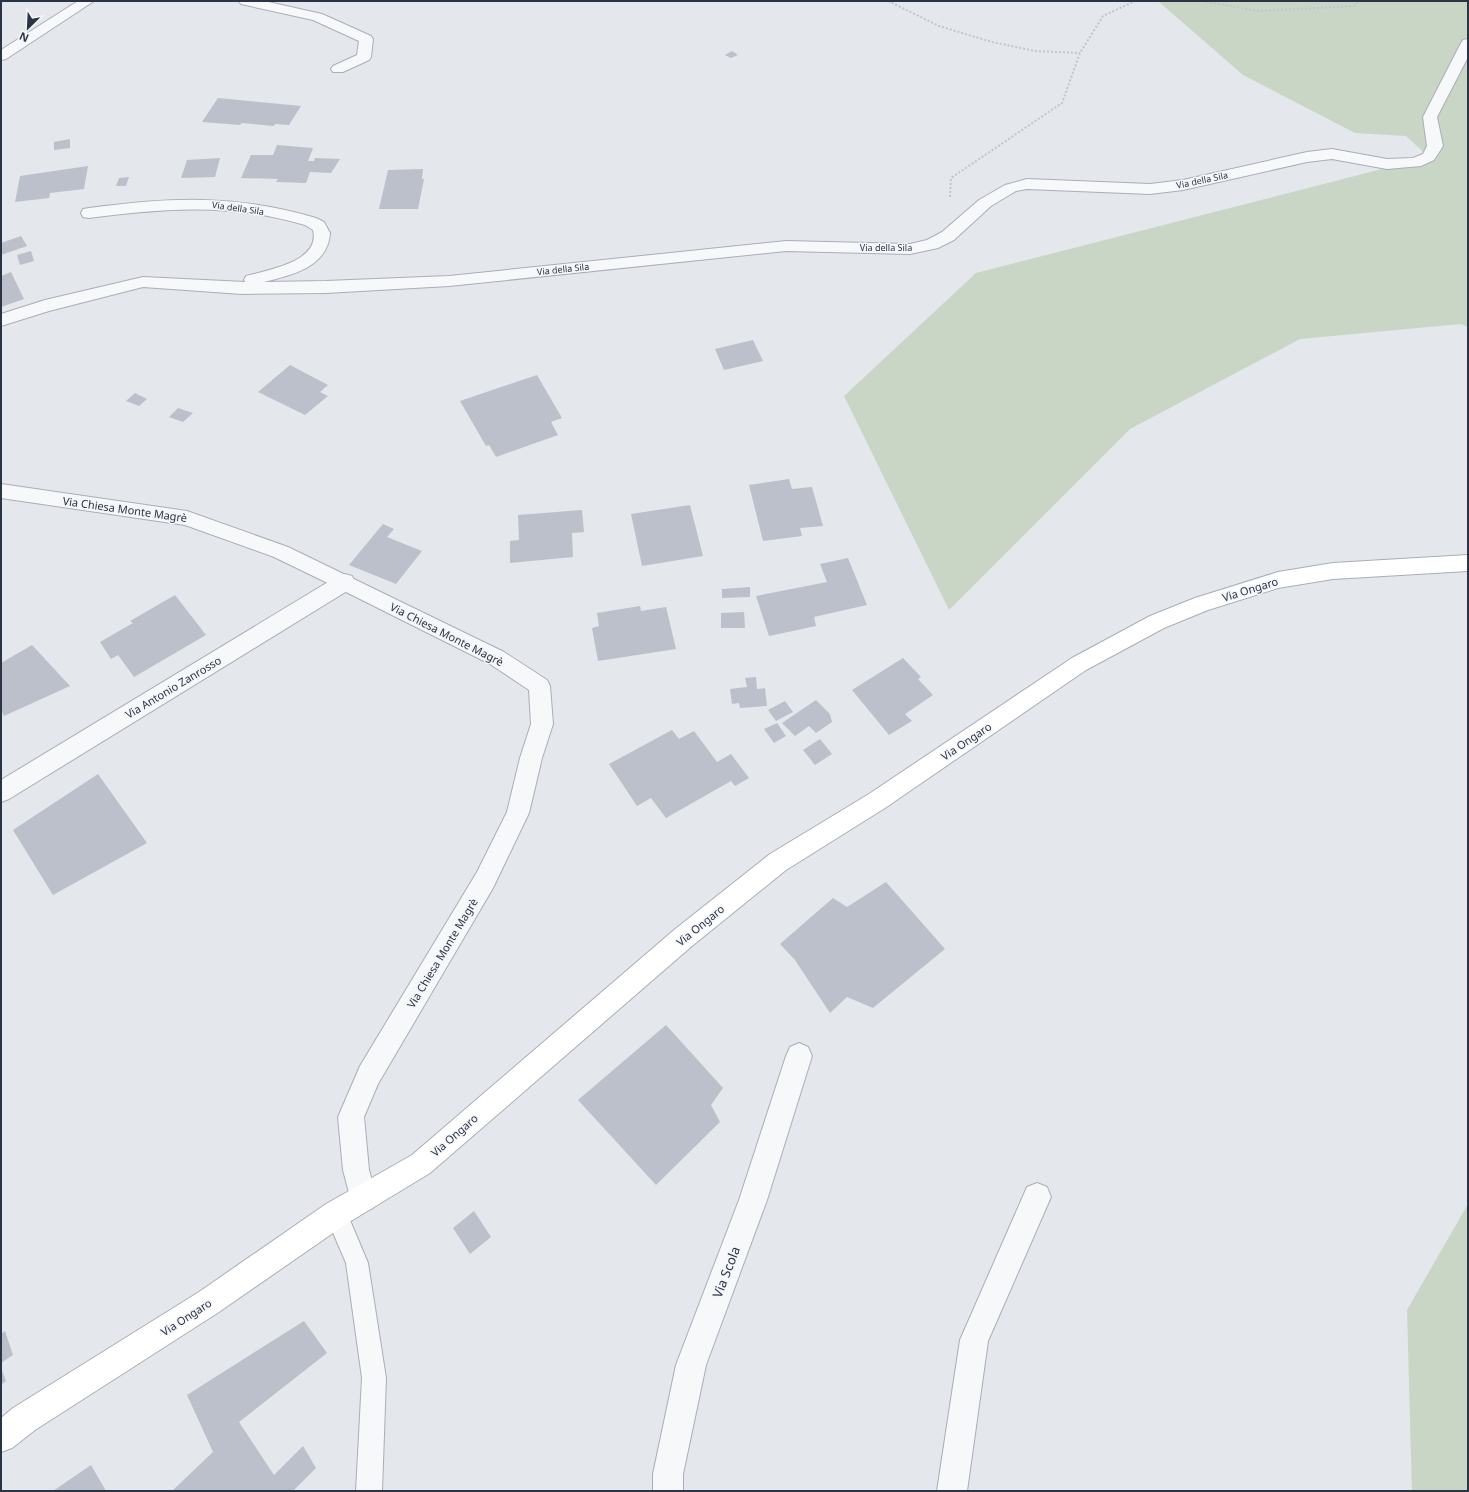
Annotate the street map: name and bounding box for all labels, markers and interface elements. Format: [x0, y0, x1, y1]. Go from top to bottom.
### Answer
north arrow [8, 8, 48, 48]
text: N [17, 29, 31, 46]
street label: Via della Sila [1175, 168, 1229, 192]
street label: Via della Sila [211, 198, 265, 218]
street label: Via della Sila [860, 241, 912, 254]
street label: Via della Sila [536, 260, 590, 278]
street label: Via Chiesa Monte Magrè [62, 493, 188, 525]
street label: Via Ongaro [1220, 573, 1280, 605]
street label: Via Chiesa Monte Magrè [388, 599, 506, 669]
street label: Via Antonio Zanrosso [122, 652, 224, 722]
street label: Via Ongaro [938, 718, 994, 763]
street label: Via Chiesa Monte Magrè [403, 895, 481, 1011]
street label: Via Ongaro [673, 901, 727, 949]
street label: Via Ongaro [427, 1110, 481, 1160]
street label: Via Scola [708, 1244, 744, 1300]
street label: Via Ongaro [158, 1295, 215, 1339]

